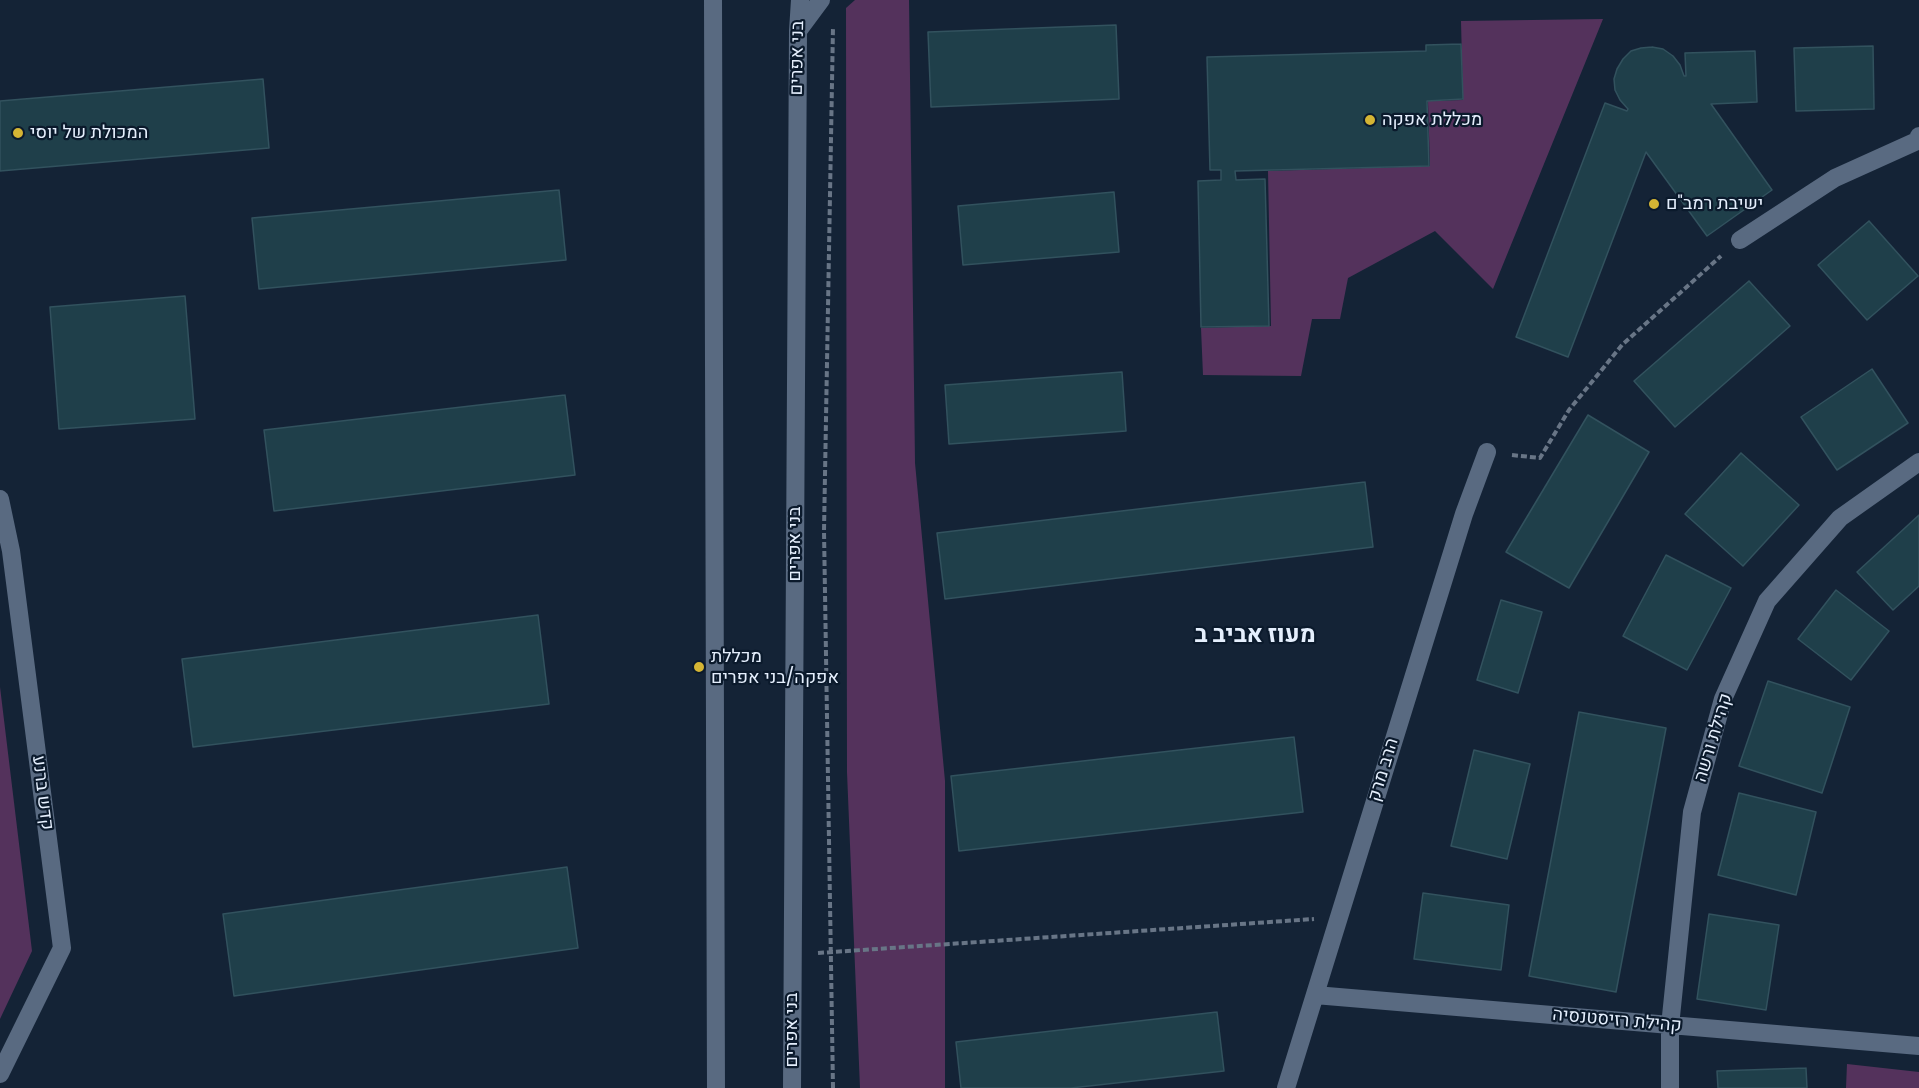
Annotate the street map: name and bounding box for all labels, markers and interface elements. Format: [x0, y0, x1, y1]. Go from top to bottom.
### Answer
street label: בני אפרים [787, 20, 809, 96]
place label: מכללת אפקה [1382, 109, 1482, 131]
marker: מכללת אפקה [1363, 113, 1377, 127]
place label: המכולת של יוסי [30, 122, 148, 144]
marker: המכולת של יוסי [11, 126, 25, 140]
place label: ישיבת רמב"ם [1666, 193, 1763, 215]
marker: ישיבת רמב"ם [1647, 197, 1661, 211]
street label: בני אפרים [784, 507, 806, 581]
district label: מעוז אביב ב [1194, 622, 1316, 650]
place label: מכללת אפקה/בני אפרים [711, 646, 839, 688]
marker: מכללת אפקה/בני אפרים [692, 660, 706, 674]
street label: קהילת ורשה [1690, 691, 1738, 785]
street label: הרב מרק [1364, 736, 1404, 804]
street label: קדש ברנע [27, 755, 57, 831]
street label: בני אפרים [781, 993, 803, 1067]
street label: קהילת רזיסטנסיה [1551, 1005, 1683, 1037]

